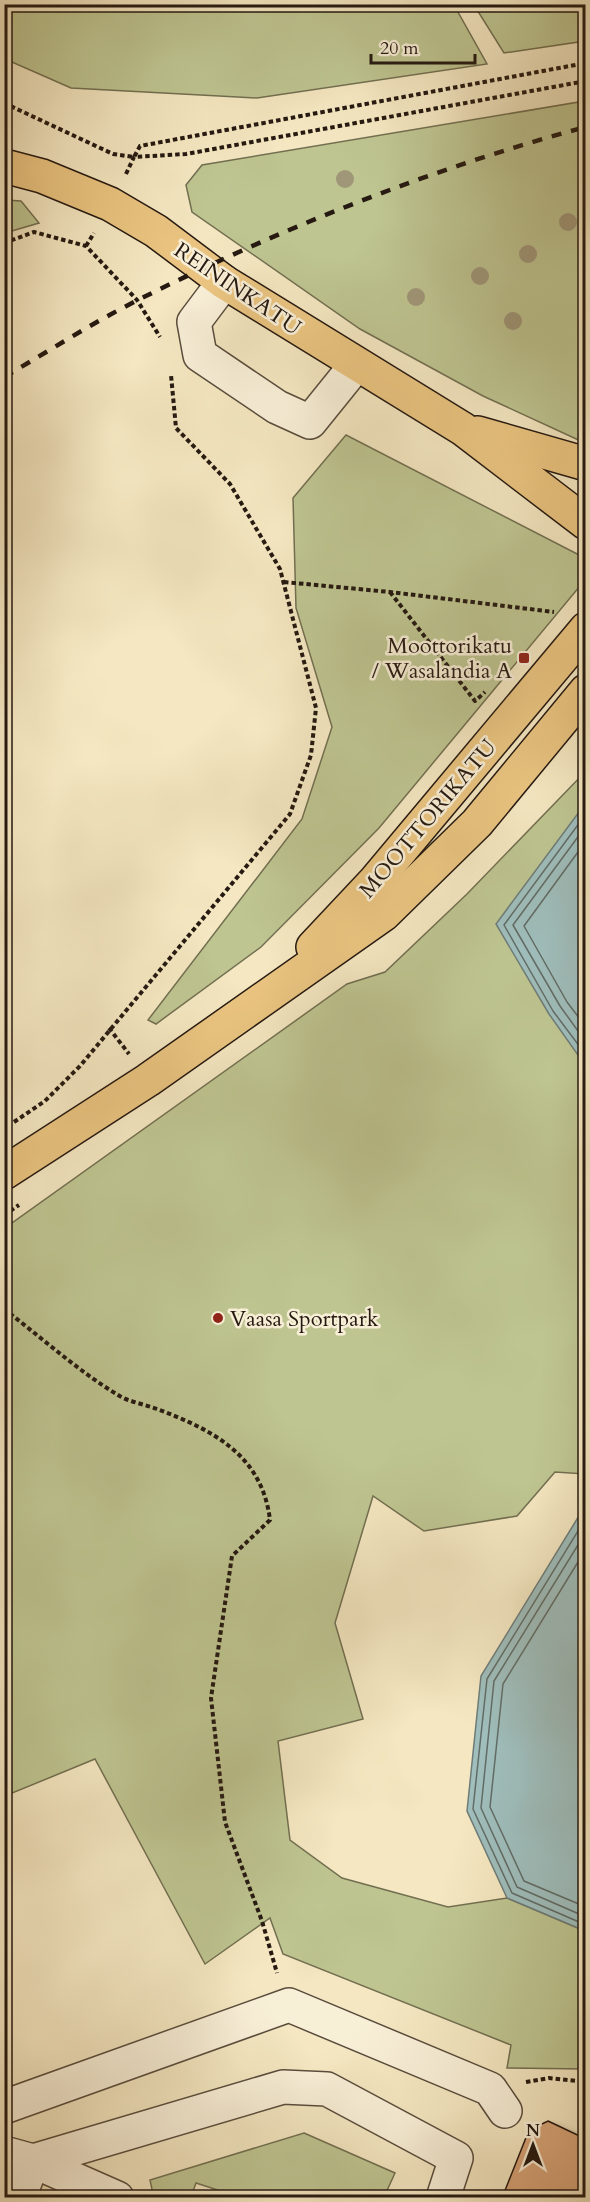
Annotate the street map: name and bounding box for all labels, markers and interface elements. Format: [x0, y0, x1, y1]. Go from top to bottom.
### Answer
scale bar [371, 27, 474, 65]
text: 20 m [380, 36, 419, 61]
street label: REININKATU [168, 235, 307, 343]
place label: Moottorikatu / Wasalandia A [372, 631, 512, 686]
marker: Moottorikatu / Wasalandia A [517, 651, 531, 665]
street label: MOOTTORIKATU [352, 733, 503, 904]
place label: Vaasa Sportpark [230, 1304, 379, 1334]
marker: Vaasa Sportpark [211, 1311, 225, 1325]
north arrow [503, 2115, 563, 2175]
text: N [526, 2120, 540, 2142]

